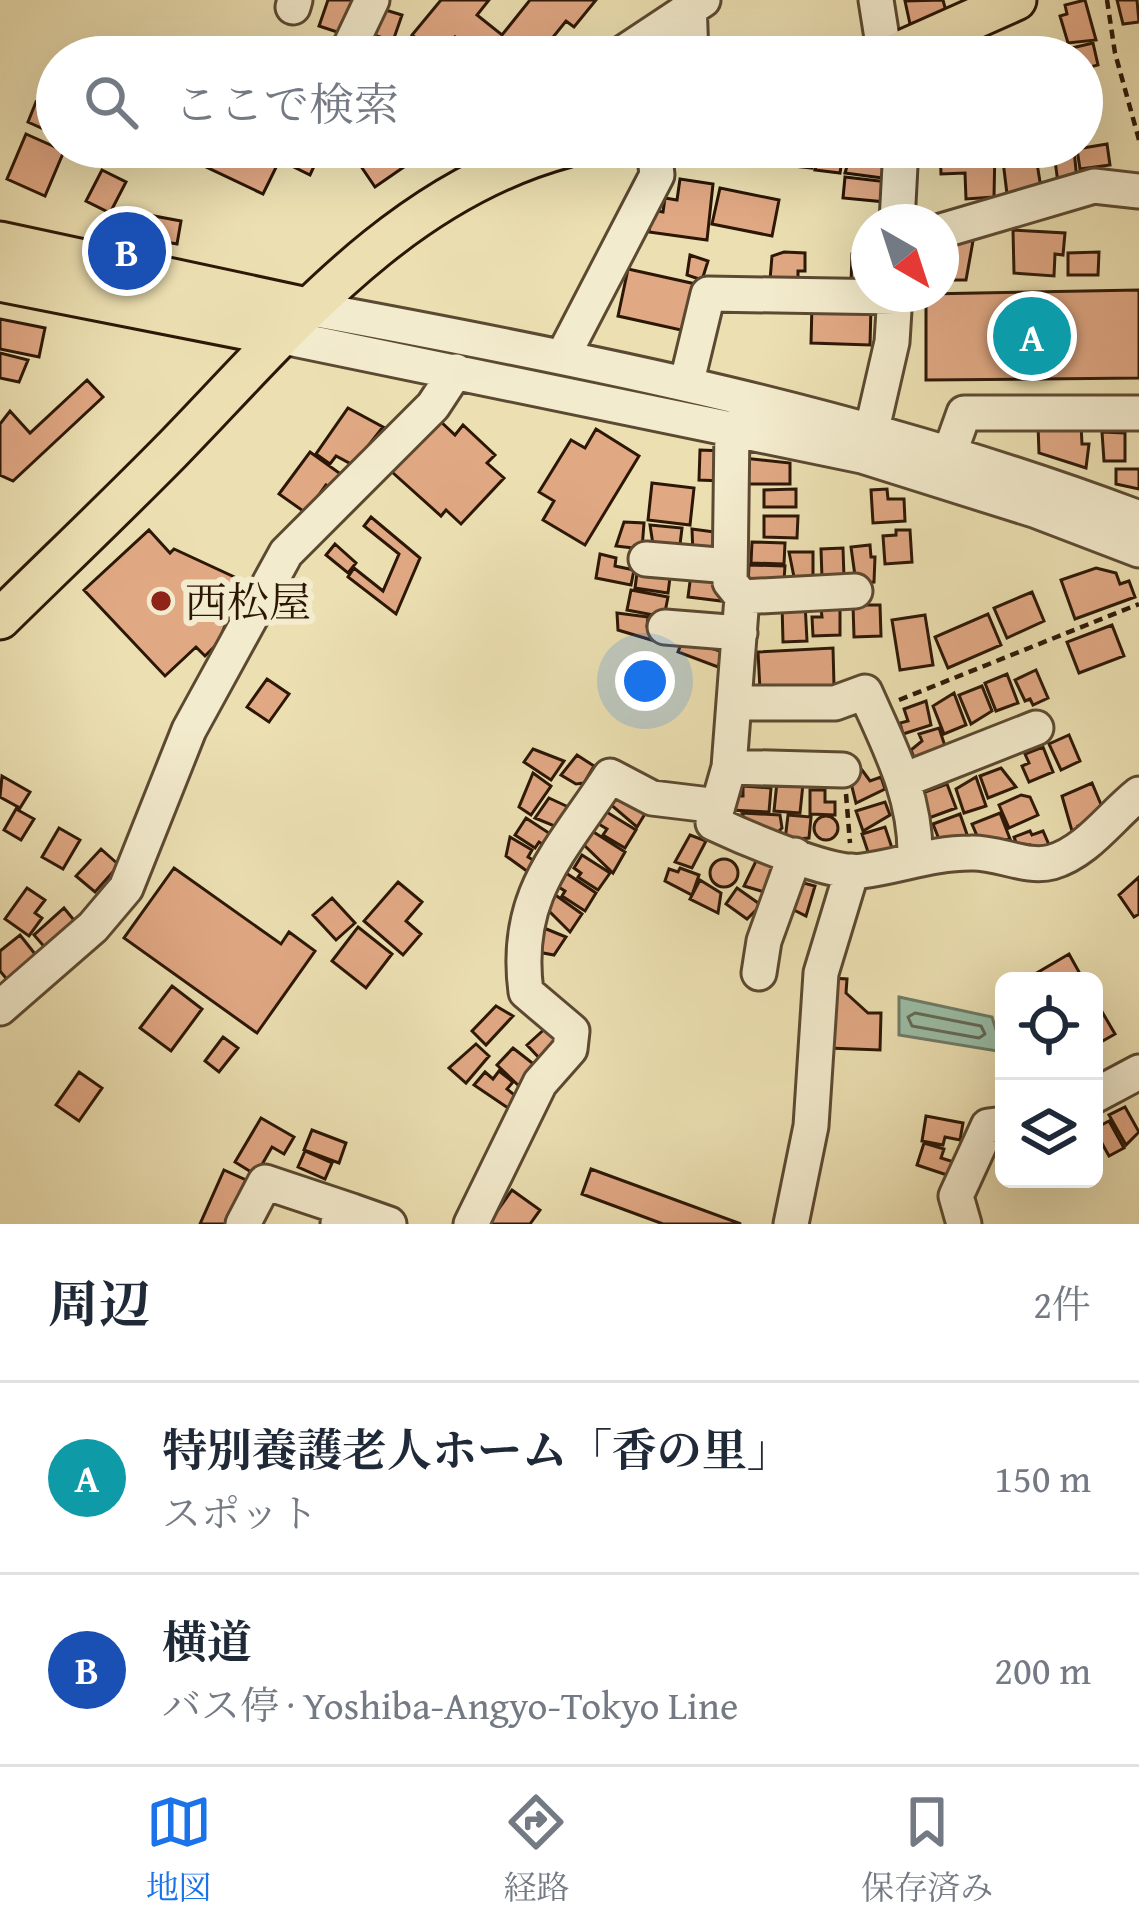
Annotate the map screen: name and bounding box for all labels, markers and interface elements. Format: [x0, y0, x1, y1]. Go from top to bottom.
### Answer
search box [36, 36, 1103, 168]
icon: search [78, 69, 144, 135]
text: ここで検索 [174, 71, 399, 136]
north arrow [851, 204, 959, 312]
pin: B [88, 206, 166, 296]
pin: A [993, 291, 1071, 381]
place label: 西松屋 [185, 571, 311, 632]
marker: 西松屋 [148, 588, 174, 614]
your location [615, 651, 675, 711]
map controls [995, 972, 1103, 1188]
button: locate [995, 972, 1103, 1080]
button: layers [995, 1080, 1103, 1188]
text: 周辺 [48, 1266, 150, 1341]
text: 2件 [1033, 1275, 1091, 1332]
text: 特別養護老人ホーム「香の里」 [162, 1417, 792, 1482]
text: A [75, 1449, 99, 1506]
text: 150 m [994, 1449, 1091, 1506]
text: スポット [162, 1484, 318, 1541]
text: 横道 [162, 1609, 252, 1674]
text: B [75, 1641, 99, 1698]
text: 200 m [994, 1641, 1091, 1698]
text: バス停 · Yoshiba-Angyo-Tokyo Line [162, 1676, 738, 1733]
tab: 地図 [146, 1789, 212, 1911]
tab: 経路 [503, 1789, 569, 1911]
tab: 保存済み [861, 1789, 993, 1911]

